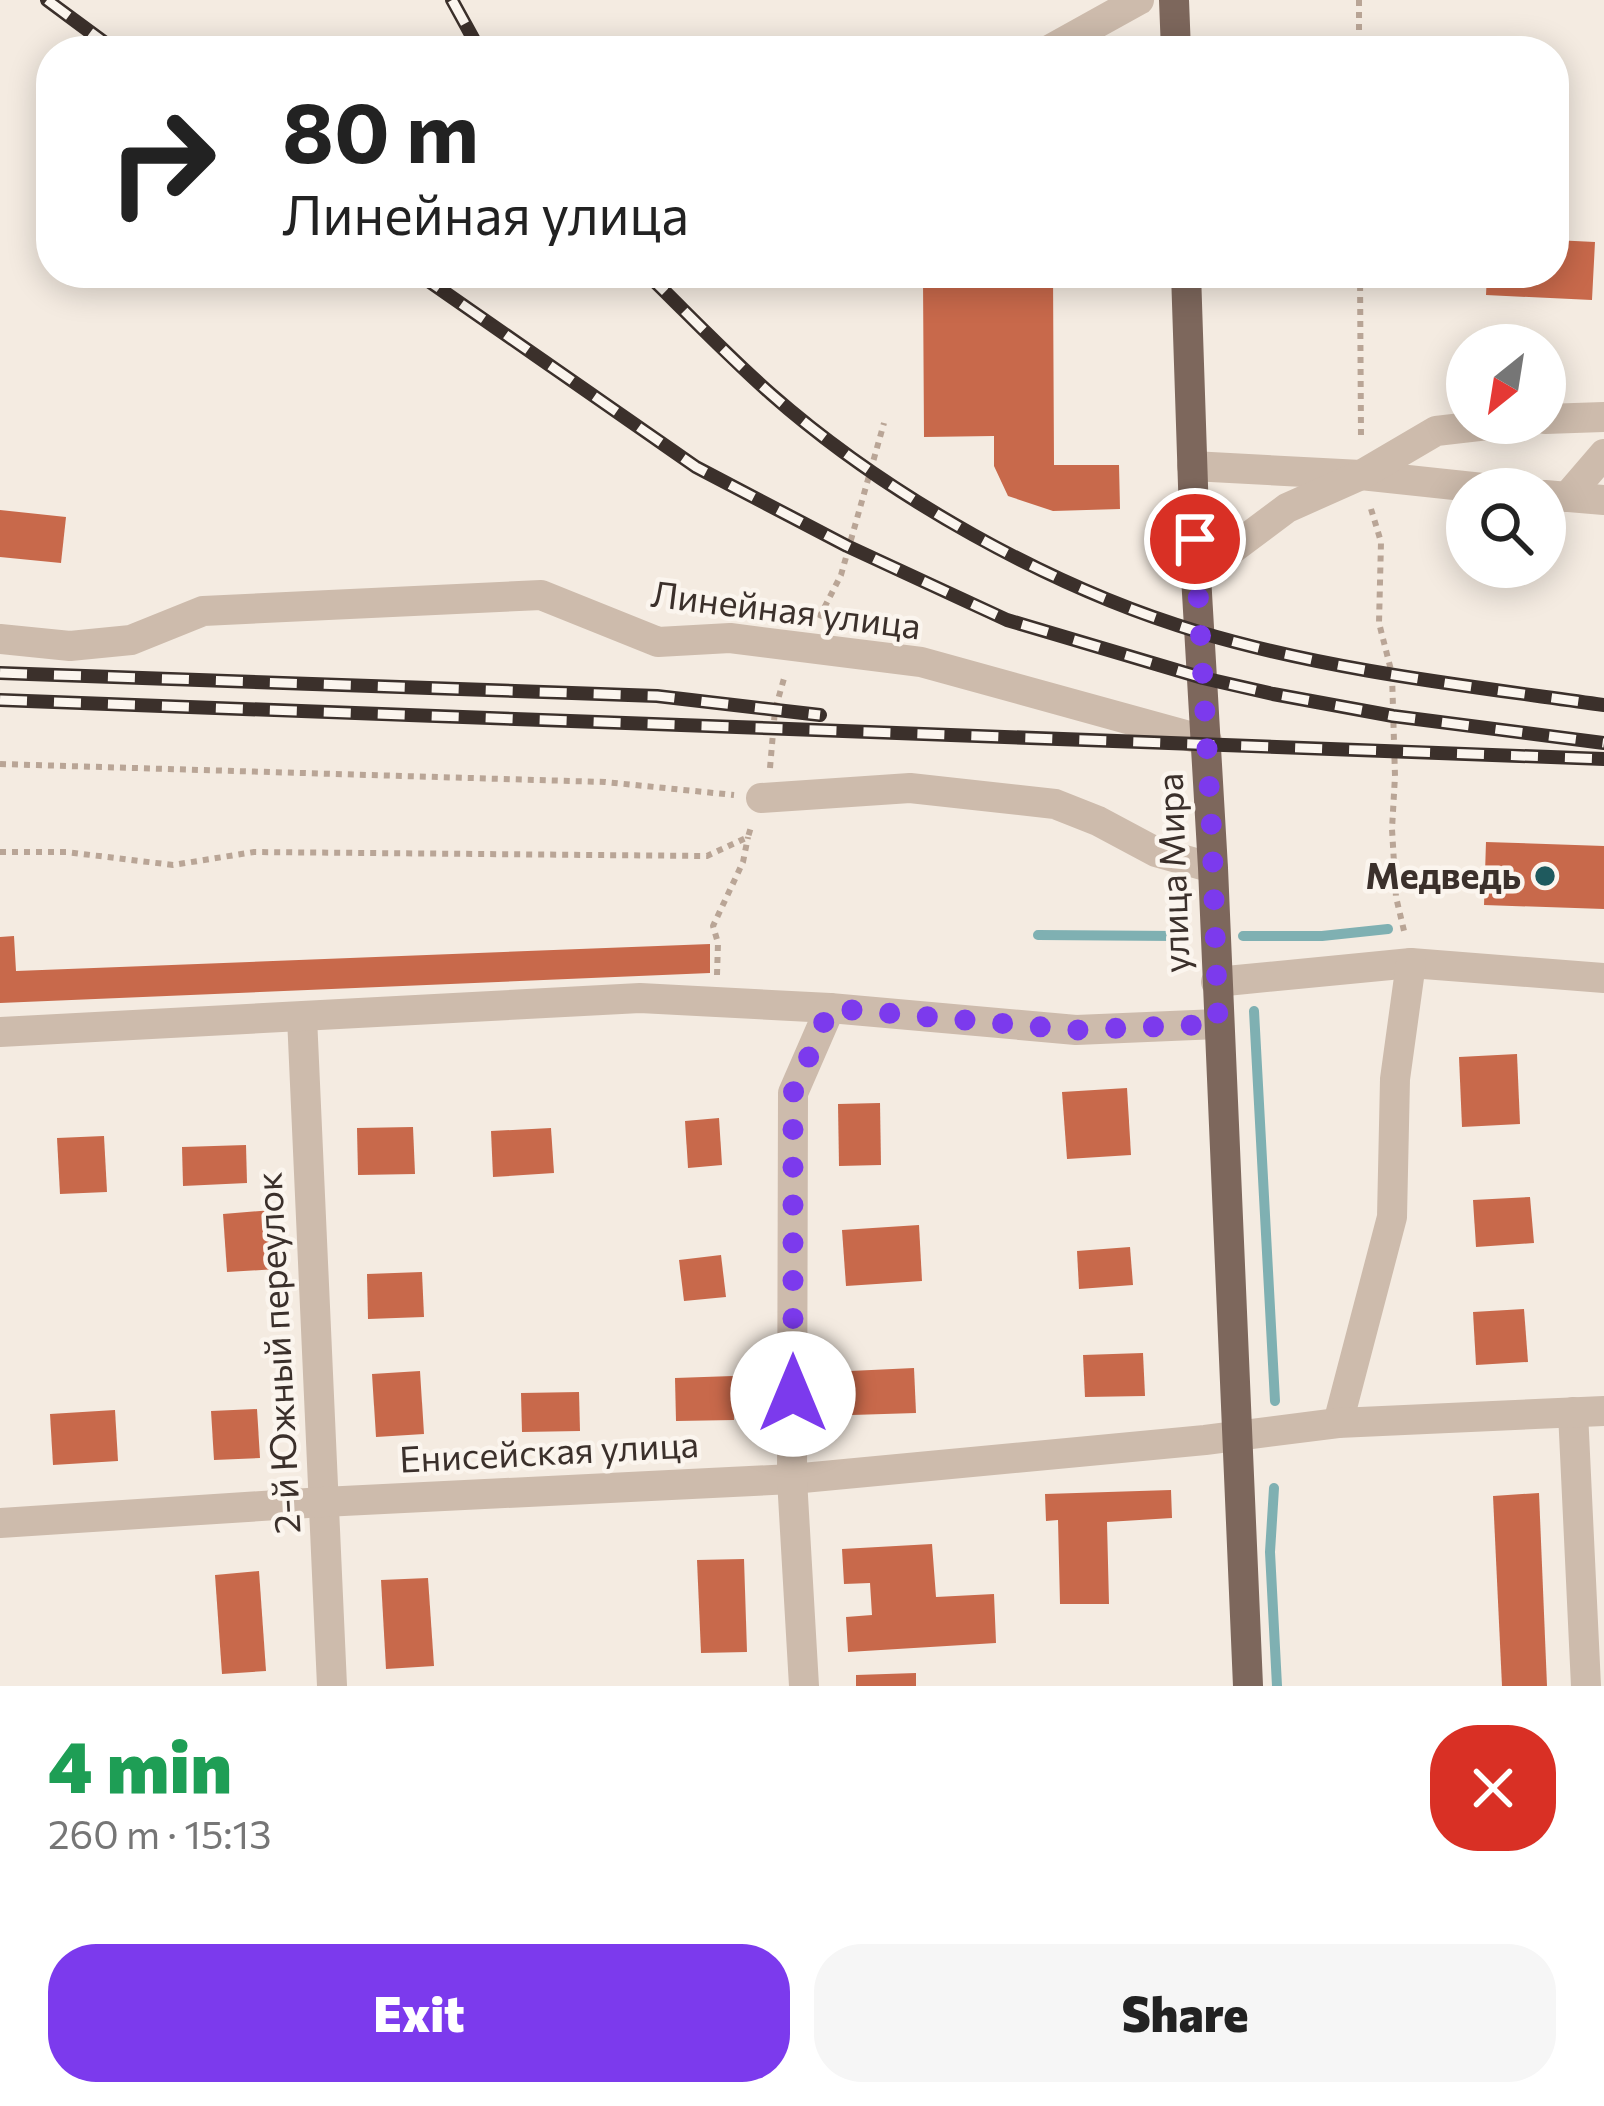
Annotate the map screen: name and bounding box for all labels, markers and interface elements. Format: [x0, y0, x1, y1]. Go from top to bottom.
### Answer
text: 80 m [282, 78, 479, 180]
icon: right [84, 84, 240, 240]
text: Линейная улица [282, 180, 689, 246]
north arrow [1446, 324, 1566, 444]
map controls [1446, 324, 1566, 588]
button: search [1446, 468, 1566, 588]
pin [1144, 488, 1246, 590]
icon: arrive [1162, 506, 1228, 572]
street label: Линейная улица [649, 570, 924, 646]
street label: улица Мира [1146, 772, 1196, 974]
place label: Медведь [1365, 852, 1521, 896]
marker: Медведь [1532, 863, 1558, 889]
street label: 2-й Южный переулок [245, 1171, 307, 1535]
position arrow [730, 1331, 856, 1457]
street label: Енисейская улица [398, 1420, 700, 1480]
text: 4 min [48, 1720, 232, 1808]
button: close [1430, 1725, 1556, 1851]
text: 260 m · 15:13 [48, 1809, 271, 1857]
button: Exit [48, 1944, 790, 2082]
button: Share [814, 1944, 1556, 2082]

